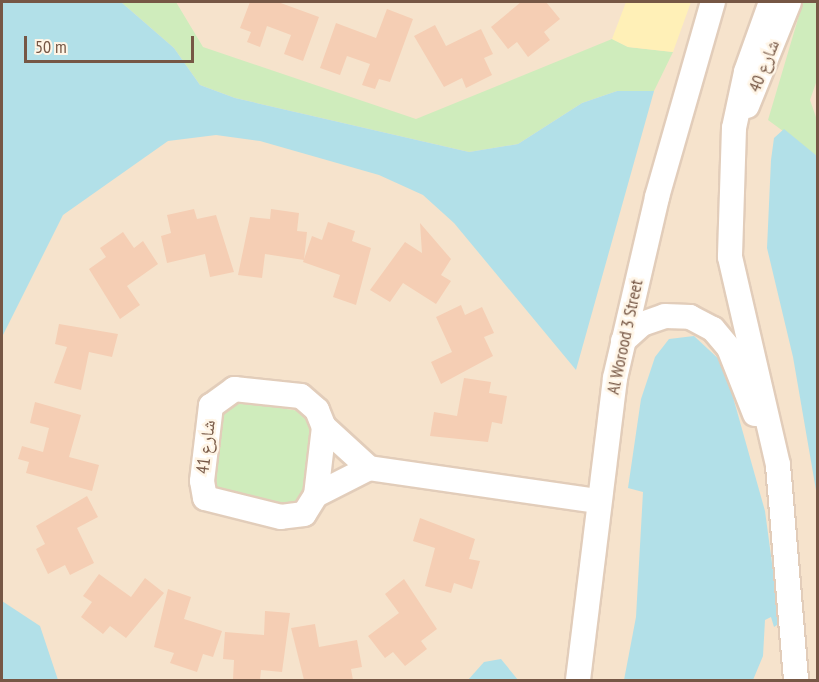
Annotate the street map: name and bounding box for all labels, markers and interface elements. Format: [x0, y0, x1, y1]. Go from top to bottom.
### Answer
scale bar [27, 24, 196, 62]
text: 50 m [35, 35, 67, 58]
street label: شارع 40 [744, 37, 784, 95]
street label: Al Worood 3 Street [602, 278, 648, 396]
street label: شارع 41 [192, 419, 220, 475]

